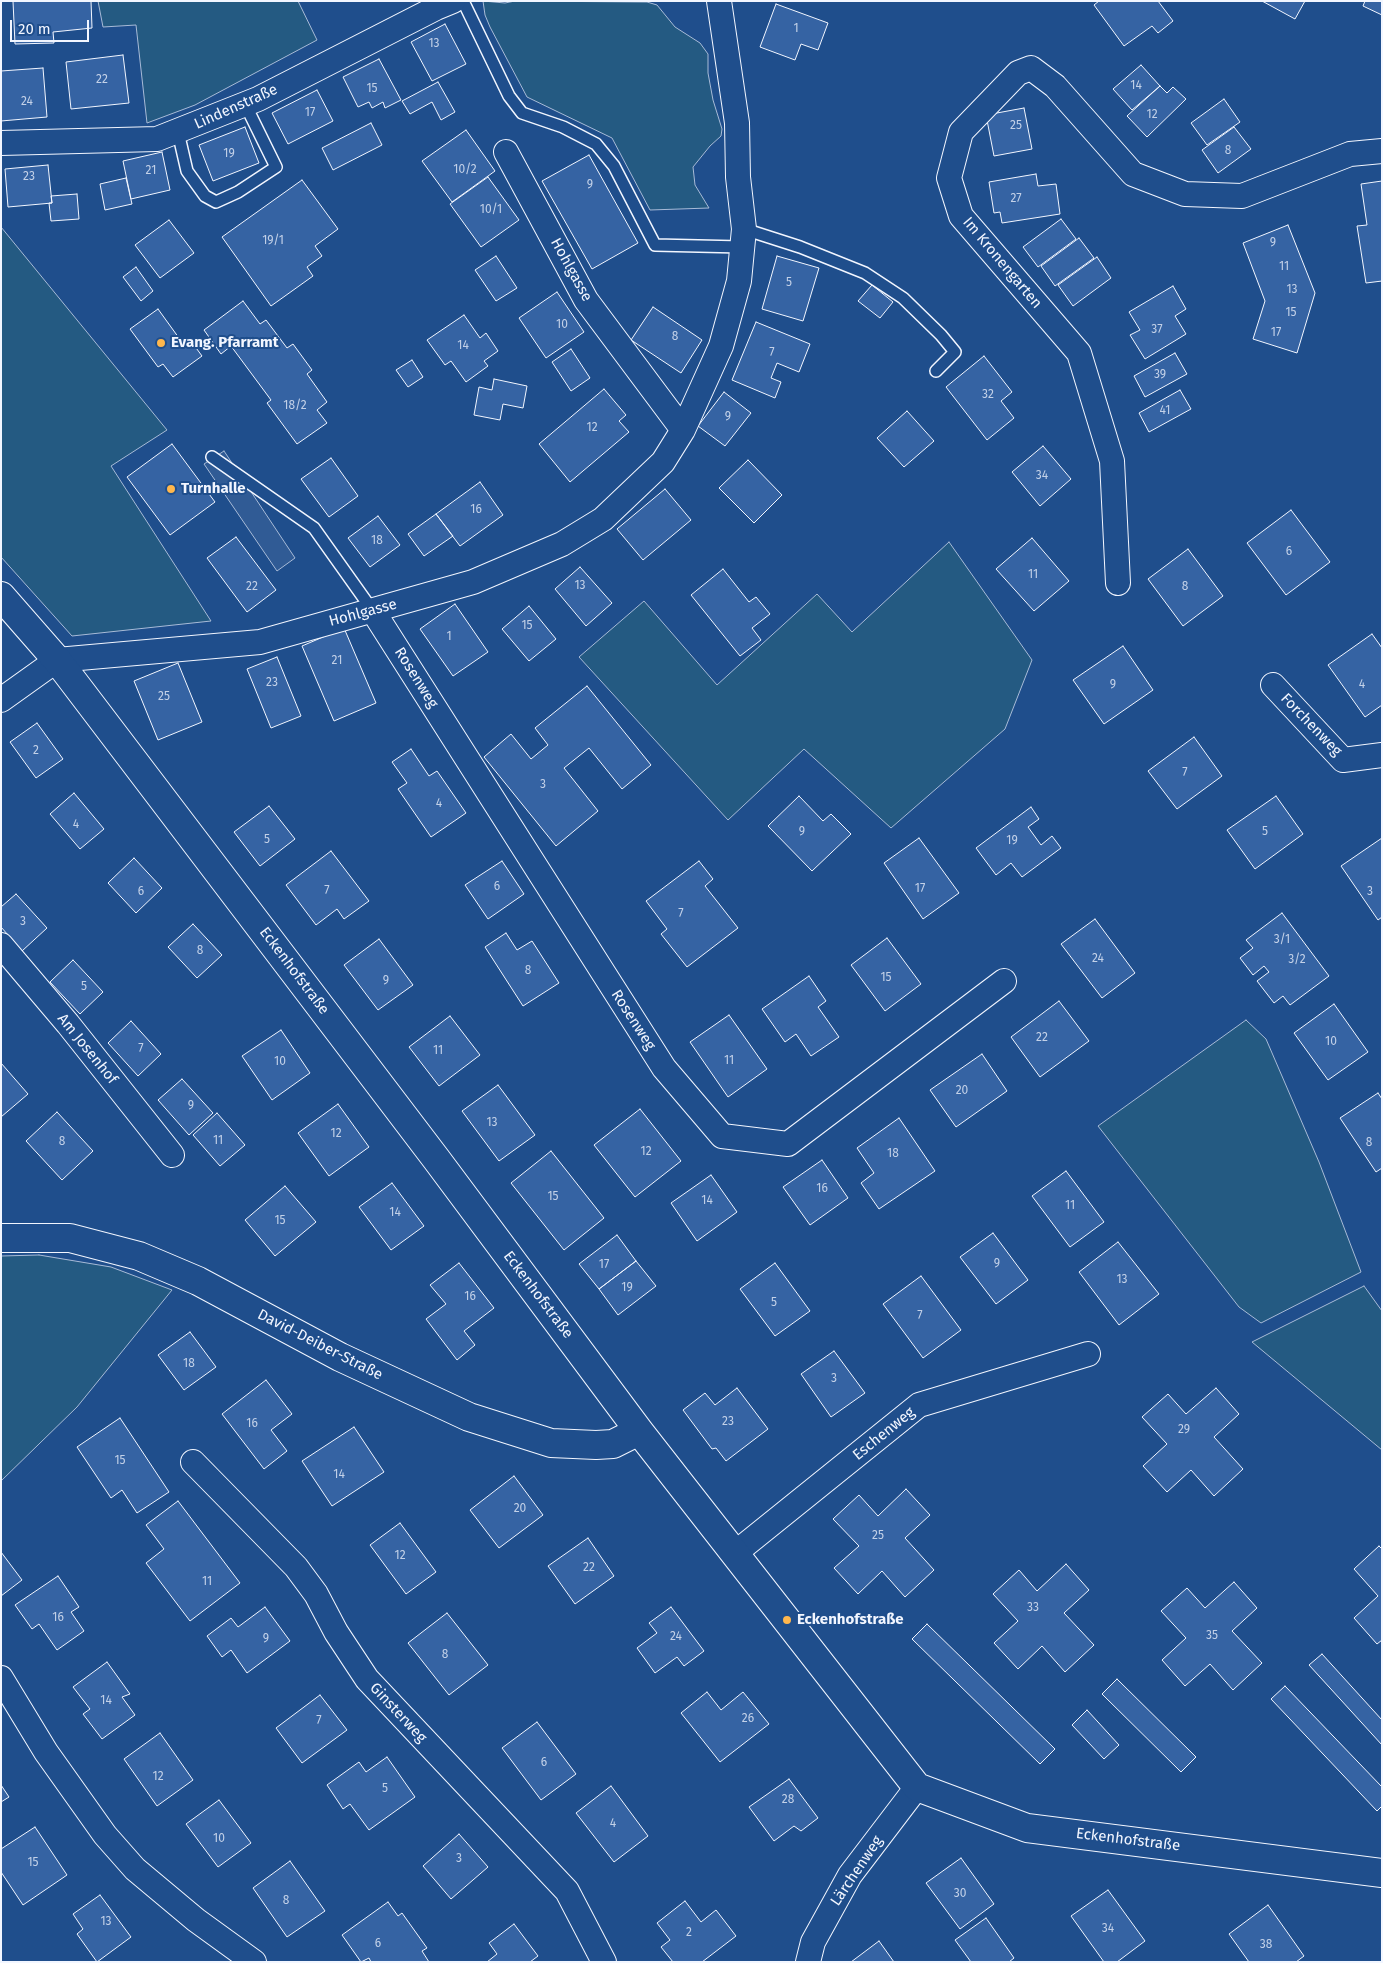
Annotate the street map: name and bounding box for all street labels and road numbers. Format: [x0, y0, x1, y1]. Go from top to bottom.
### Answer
street label: Lindenstraße [192, 81, 280, 133]
street label: Im Kronengarten [959, 214, 1045, 312]
street label: Hohlgasse [546, 235, 596, 305]
street label: Hohlgasse [327, 595, 399, 631]
street label: Rosenweg [390, 644, 442, 712]
street label: Forchenweg [1277, 690, 1345, 760]
street label: Eckenhofstraße [255, 924, 333, 1018]
street label: Rosenweg [607, 986, 659, 1054]
street label: Am Josenhof [53, 1010, 121, 1088]
street label: Eckenhofstraße [499, 1248, 577, 1342]
street label: David-Deiber-Straße [254, 1306, 386, 1384]
street label: Eschenweg [849, 1404, 919, 1464]
street label: Ginsterweg [366, 1679, 430, 1747]
street label: Eckenhofstraße [1075, 1825, 1181, 1855]
street label: Lärchenweg [827, 1833, 887, 1909]

